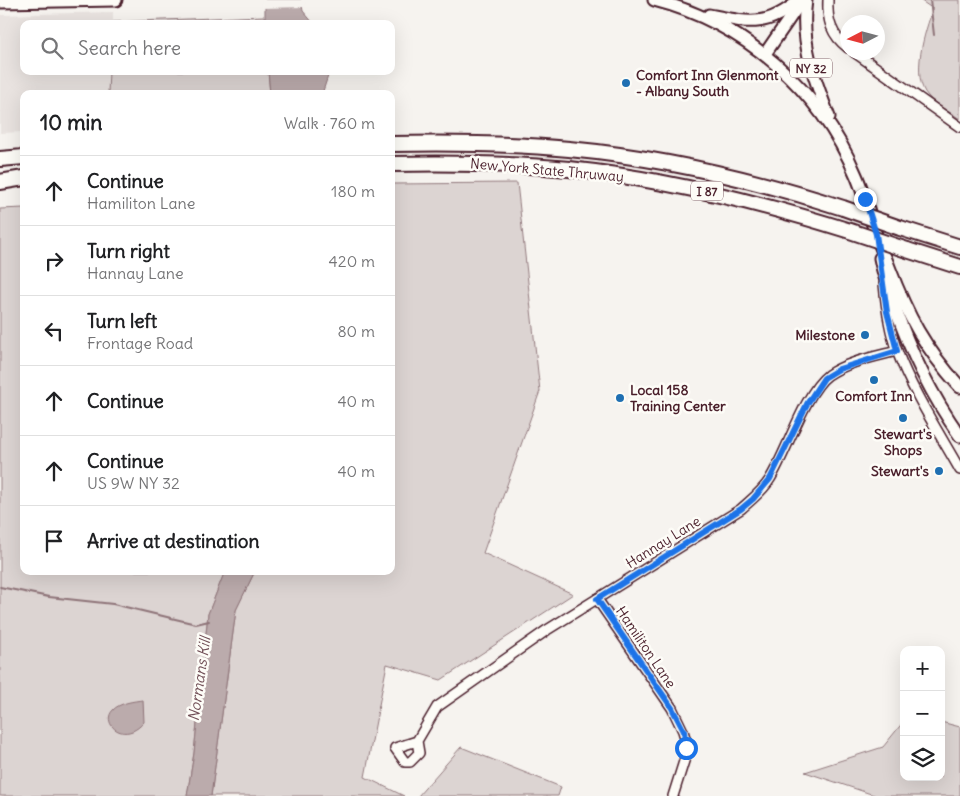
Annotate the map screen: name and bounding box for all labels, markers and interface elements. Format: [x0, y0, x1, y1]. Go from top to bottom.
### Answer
north arrow [840, 15, 885, 60]
search box [20, 20, 395, 75]
icon: search [38, 34, 66, 62]
text: Search here [78, 36, 181, 60]
road number: NY 32 [790, 58, 832, 78]
place label: Comfort Inn Glenmont - Albany South [636, 66, 779, 100]
marker: Comfort Inn Glenmont - Albany South [620, 77, 632, 89]
text: 10 min [40, 109, 102, 136]
text: Walk · 760 m [284, 113, 375, 133]
street label: New York State Thruway [469, 154, 625, 186]
text: Continue [87, 169, 164, 193]
icon: ahead [40, 177, 68, 205]
text: 180 m [331, 181, 375, 201]
road number: I 87 [691, 182, 723, 200]
route end [854, 188, 877, 211]
text: Hamiliton Lane [87, 193, 195, 213]
text: Turn right [87, 239, 170, 263]
icon: right [40, 247, 68, 275]
text: 420 m [329, 251, 375, 271]
text: Hannay Lane [87, 263, 184, 283]
text: Turn left [87, 309, 157, 333]
icon: left [40, 317, 68, 345]
text: 80 m [337, 321, 375, 341]
place label: Milestone [795, 326, 855, 344]
marker: Milestone [859, 329, 871, 341]
text: Frontage Road [87, 333, 193, 353]
marker: Comfort Inn [868, 374, 880, 386]
place label: Local 158 Training Center [630, 381, 726, 415]
icon: ahead [40, 387, 68, 415]
place label: Comfort Inn [835, 387, 913, 405]
text: Continue [87, 389, 164, 413]
text: 40 m [337, 391, 375, 411]
marker: Local 158 Training Center [614, 392, 626, 404]
marker: Stewart's Shops [897, 412, 909, 424]
place label: Stewart's Shops [874, 425, 933, 459]
text: Continue [87, 449, 164, 473]
icon: ahead [40, 457, 68, 485]
text: 40 m [337, 461, 375, 481]
place label: Stewart's [871, 462, 930, 480]
marker: Stewart's [933, 465, 945, 477]
text: US 9W NY 32 [87, 473, 180, 493]
street label: Hannay Lane [622, 512, 704, 572]
icon: arrive [40, 527, 68, 555]
text: Arrive at destination [87, 529, 260, 553]
street label: Hamiliton Lane [612, 603, 680, 691]
water label: Normans Kill [184, 633, 215, 722]
map controls [900, 646, 945, 781]
button: + [900, 646, 945, 691]
button: − [900, 691, 945, 736]
button: layers [900, 736, 945, 781]
route start [675, 737, 698, 760]

